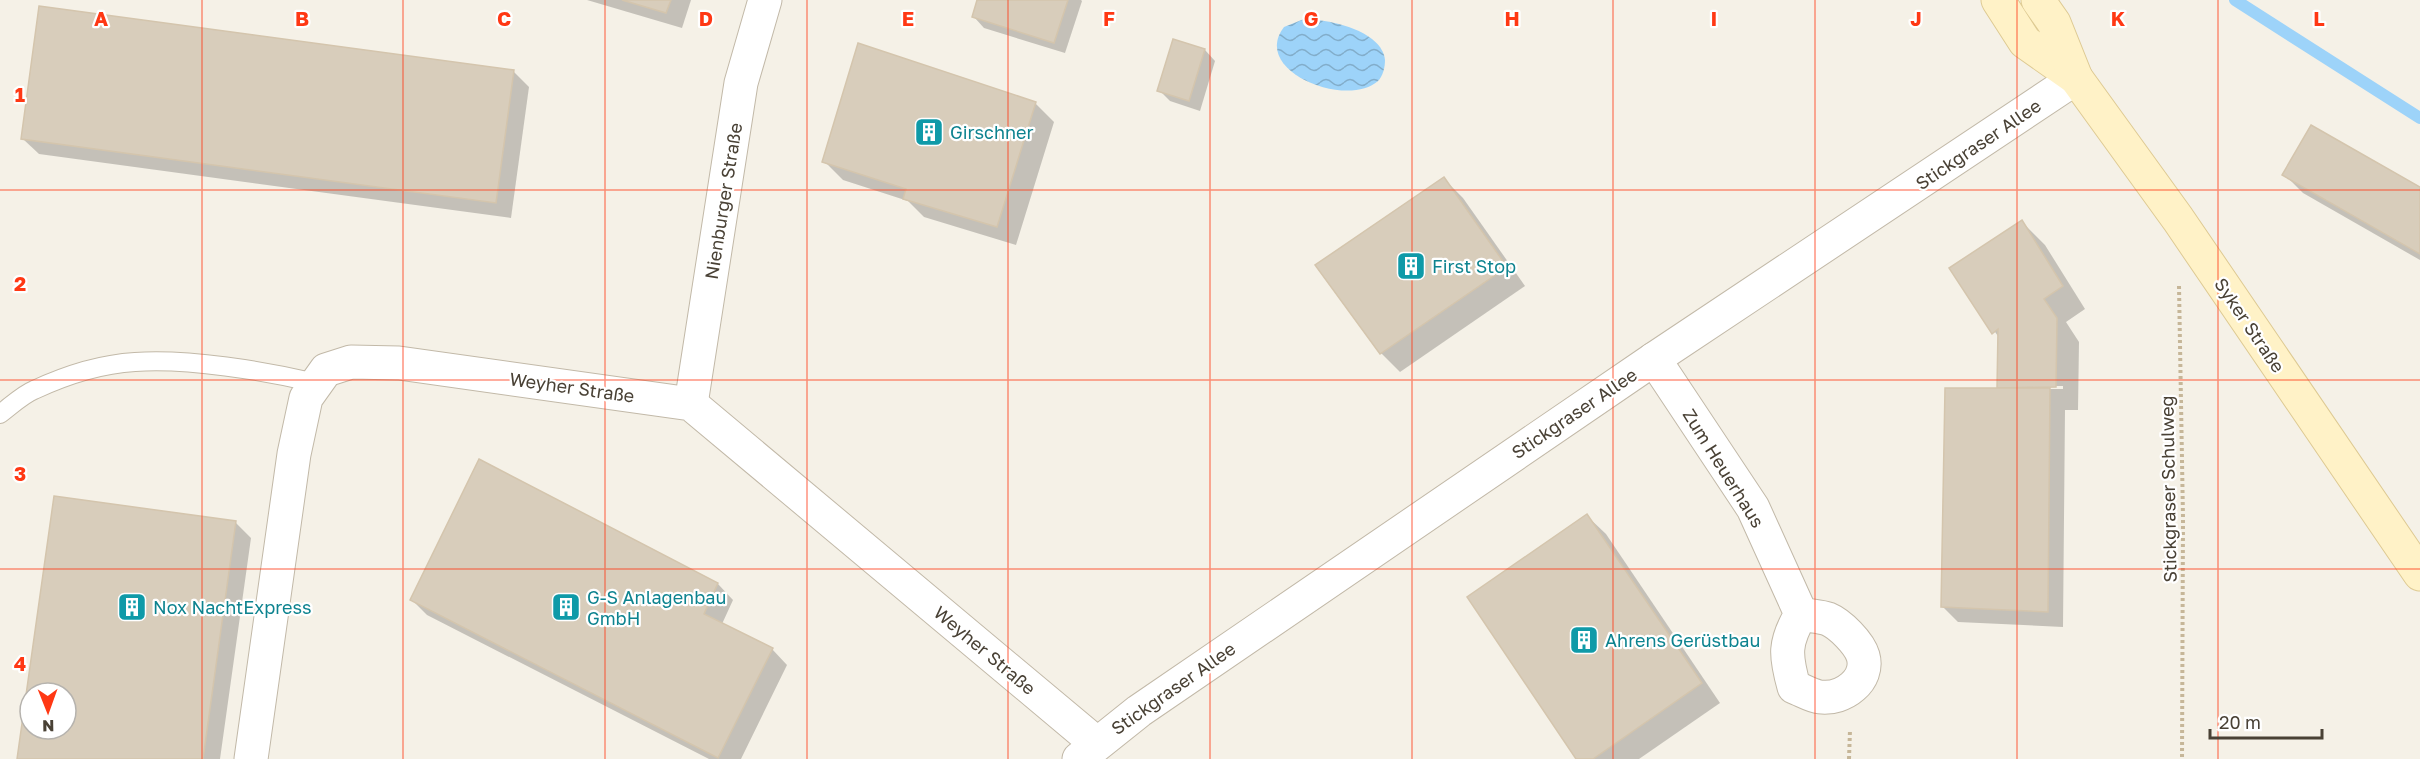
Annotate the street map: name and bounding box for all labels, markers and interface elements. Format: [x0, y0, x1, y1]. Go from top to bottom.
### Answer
text: A [94, 6, 108, 30]
text: B [295, 6, 309, 30]
text: C [497, 6, 511, 30]
text: D [699, 6, 713, 30]
text: E [902, 6, 914, 30]
text: F [1103, 6, 1115, 30]
text: G [1304, 6, 1318, 30]
text: H [1504, 6, 1520, 30]
text: I [1711, 6, 1717, 30]
text: J [1910, 6, 1922, 30]
text: K [2111, 6, 2126, 30]
text: L [2313, 6, 2325, 30]
text: 1 [15, 82, 25, 106]
street label: Stickgraser Allee [1911, 94, 2045, 194]
building icon: Girschner [913, 116, 945, 148]
street label: Nienburger Straße [700, 121, 746, 281]
place label: Girschner [950, 121, 1033, 143]
building icon: First Stop [1395, 250, 1427, 282]
place label: First Stop [1432, 255, 1516, 277]
text: 2 [14, 271, 26, 295]
street label: Syker Straße [2210, 273, 2290, 377]
street label: Stickgraser Allee [1507, 363, 1641, 463]
street label: Weyher Straße [508, 367, 636, 407]
street label: Stickgraser Schulweg [2155, 395, 2181, 583]
street label: Zum Heuerhaus [1679, 405, 1769, 531]
text: 3 [14, 461, 26, 485]
place label: G-S Anlagenbau GmbH [587, 586, 726, 629]
building icon: Nox NachtExpress [116, 591, 148, 623]
building icon: G-S Anlagenbau GmbH [550, 591, 582, 623]
place label: Nox NachtExpress [153, 596, 312, 618]
street label: Weyher Straße [930, 601, 1040, 699]
building icon: Ahrens Gerüstbau [1568, 624, 1600, 656]
place label: Ahrens Gerüstbau [1605, 629, 1760, 651]
street label: Stickgraser Allee [1107, 637, 1239, 739]
text: 4 [14, 651, 26, 675]
north arrow [18, 681, 78, 741]
scale bar [2210, 702, 2322, 740]
text: 20 m [2219, 711, 2261, 733]
text: N [42, 716, 55, 736]

